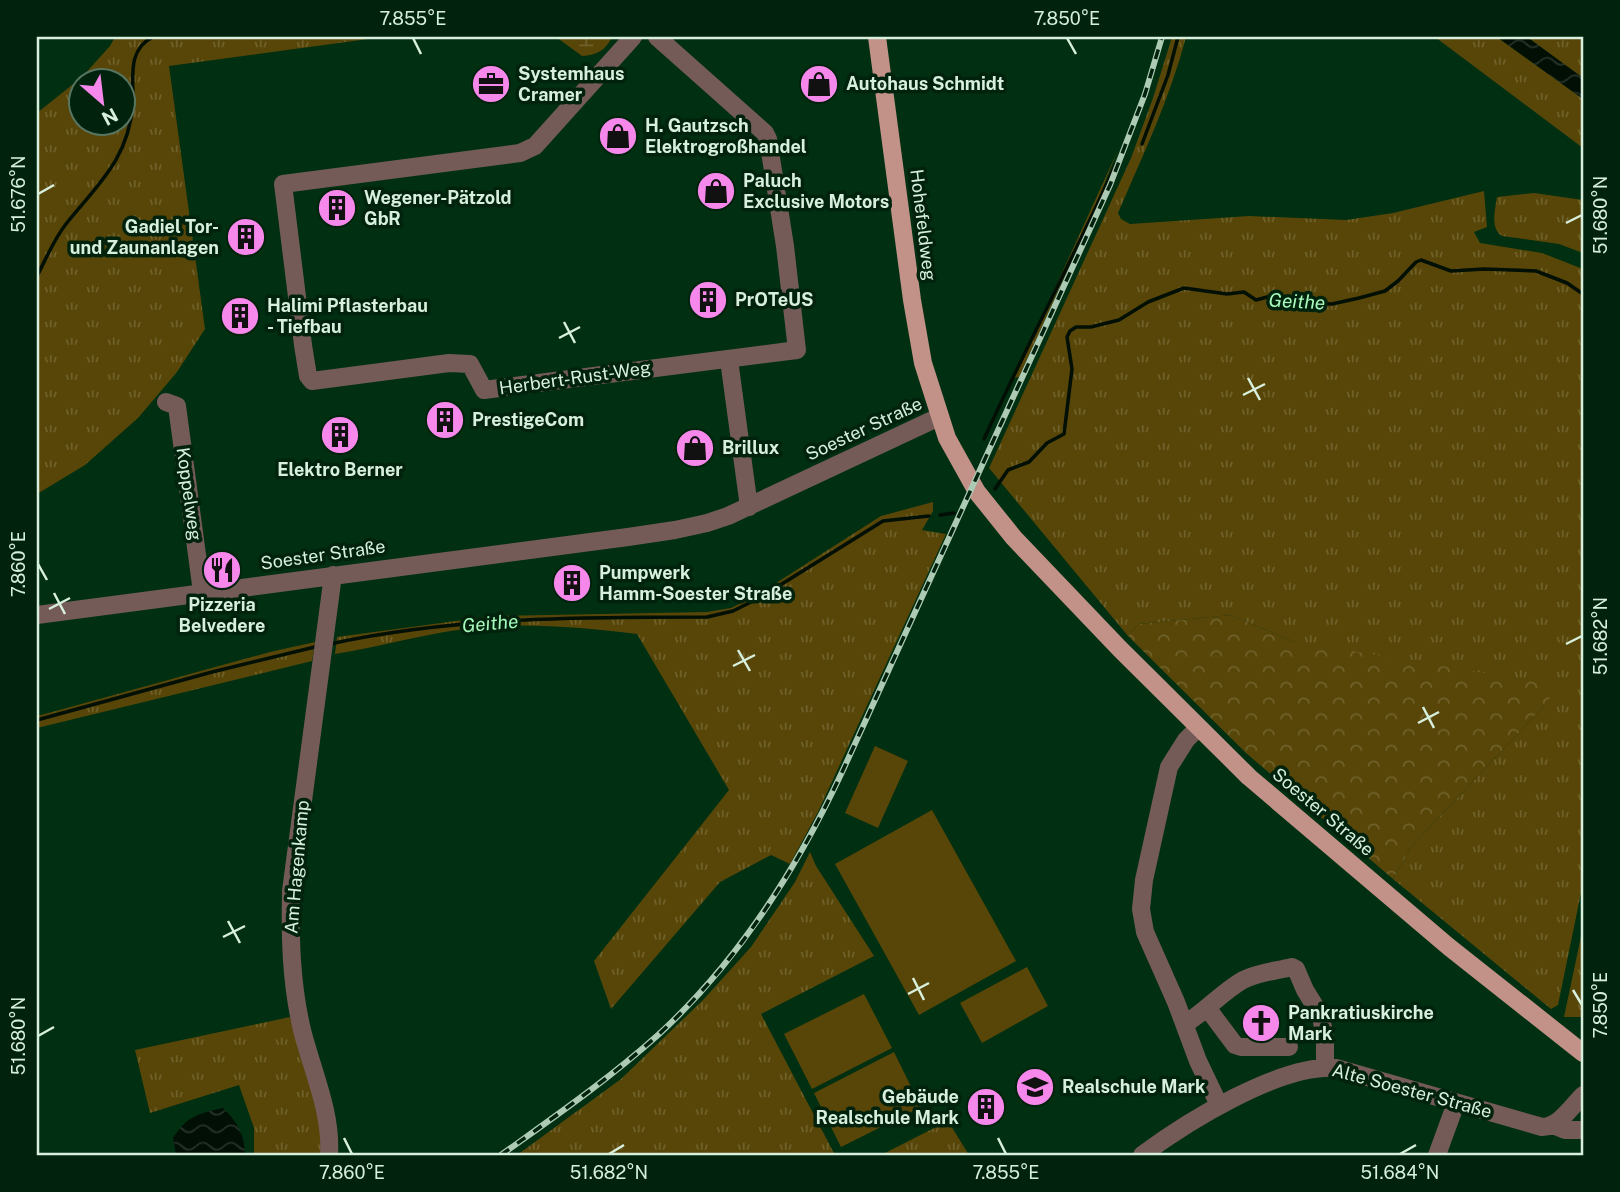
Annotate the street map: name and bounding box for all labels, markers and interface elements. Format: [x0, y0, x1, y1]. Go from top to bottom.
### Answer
text: 7.855°E [380, 8, 446, 29]
text: 7.850°E [1034, 8, 1100, 29]
office icon: Systemhaus Cramer [470, 63, 512, 105]
place label: Systemhaus Cramer [518, 63, 625, 105]
shop icon: Autohaus Schmidt [798, 63, 840, 105]
north arrow [66, 66, 136, 136]
place label: Autohaus Schmidt [846, 73, 1004, 94]
text: N [98, 104, 122, 130]
shop icon: H. Gautzsch Elektrogroßhandel [597, 115, 639, 157]
place label: H. Gautzsch Elektrogroßhandel [645, 115, 807, 157]
text: 51.676°N [8, 155, 29, 233]
street label: Hohefeldweg [906, 168, 941, 282]
shop icon: Paluch Exclusive Motors [695, 170, 737, 212]
place label: Paluch Exclusive Motors [743, 170, 889, 212]
text: 51.680°N [1590, 176, 1611, 254]
building icon: Wegener-Pätzold GbR [316, 187, 358, 229]
place label: Wegener-Pätzold GbR [364, 187, 512, 229]
place label: Gadiel Tor- und Zaunanlagen [70, 216, 219, 258]
building icon: Gadiel Tor- und Zaunanlagen [225, 216, 267, 258]
building icon: PrOTeUS [687, 279, 729, 321]
place label: PrOTeUS [735, 289, 814, 310]
water label: Geithe [1268, 289, 1326, 313]
building icon: Halimi Pflasterbau - Tiefbau [219, 295, 261, 337]
place label: Halimi Pflasterbau - Tiefbau [267, 295, 428, 337]
street label: Herbert-Rust-Weg [498, 356, 652, 399]
street label: Soester Straße [802, 392, 925, 465]
building icon: PrestigeCom [424, 399, 466, 441]
place label: PrestigeCom [472, 409, 584, 430]
building icon: Elektro Berner [319, 414, 361, 456]
shop icon: Brillux [674, 427, 716, 469]
place label: Brillux [722, 437, 780, 458]
street label: Koppelweg [173, 446, 206, 542]
place label: Elektro Berner [277, 459, 403, 480]
text: 7.860°E [8, 531, 29, 597]
street label: Soester Straße [259, 535, 387, 574]
restaurant icon: Pizzeria Belvedere [201, 549, 243, 591]
building icon: Pumpwerk Hamm-Soester Straße [551, 562, 593, 604]
place label: Pumpwerk Hamm-Soester Straße [599, 562, 792, 604]
place label: Pizzeria Belvedere [179, 594, 265, 636]
text: 51.682°N [1590, 597, 1611, 675]
water label: Geithe [461, 610, 519, 636]
street label: Soester Straße [1268, 763, 1378, 860]
street label: Am Hagenkamp [280, 799, 313, 935]
text: 7.850°E [1590, 972, 1611, 1038]
text: 51.680°N [8, 997, 29, 1075]
church icon: Pankratiuskirche Mark [1240, 1002, 1282, 1044]
place label: Pankratiuskirche Mark [1288, 1002, 1434, 1044]
street label: Alte Soester Straße [1330, 1059, 1494, 1122]
school or university icon: Realschule Mark [1014, 1066, 1056, 1108]
place label: Realschule Mark [1062, 1076, 1206, 1097]
place label: Gebäude Realschule Mark [816, 1086, 960, 1128]
building icon: Gebäude Realschule Mark [965, 1086, 1007, 1128]
text: 7.860°E [319, 1162, 385, 1183]
text: 51.682°N [570, 1162, 648, 1183]
text: 7.855°E [973, 1162, 1039, 1183]
text: 51.684°N [1361, 1162, 1439, 1183]

